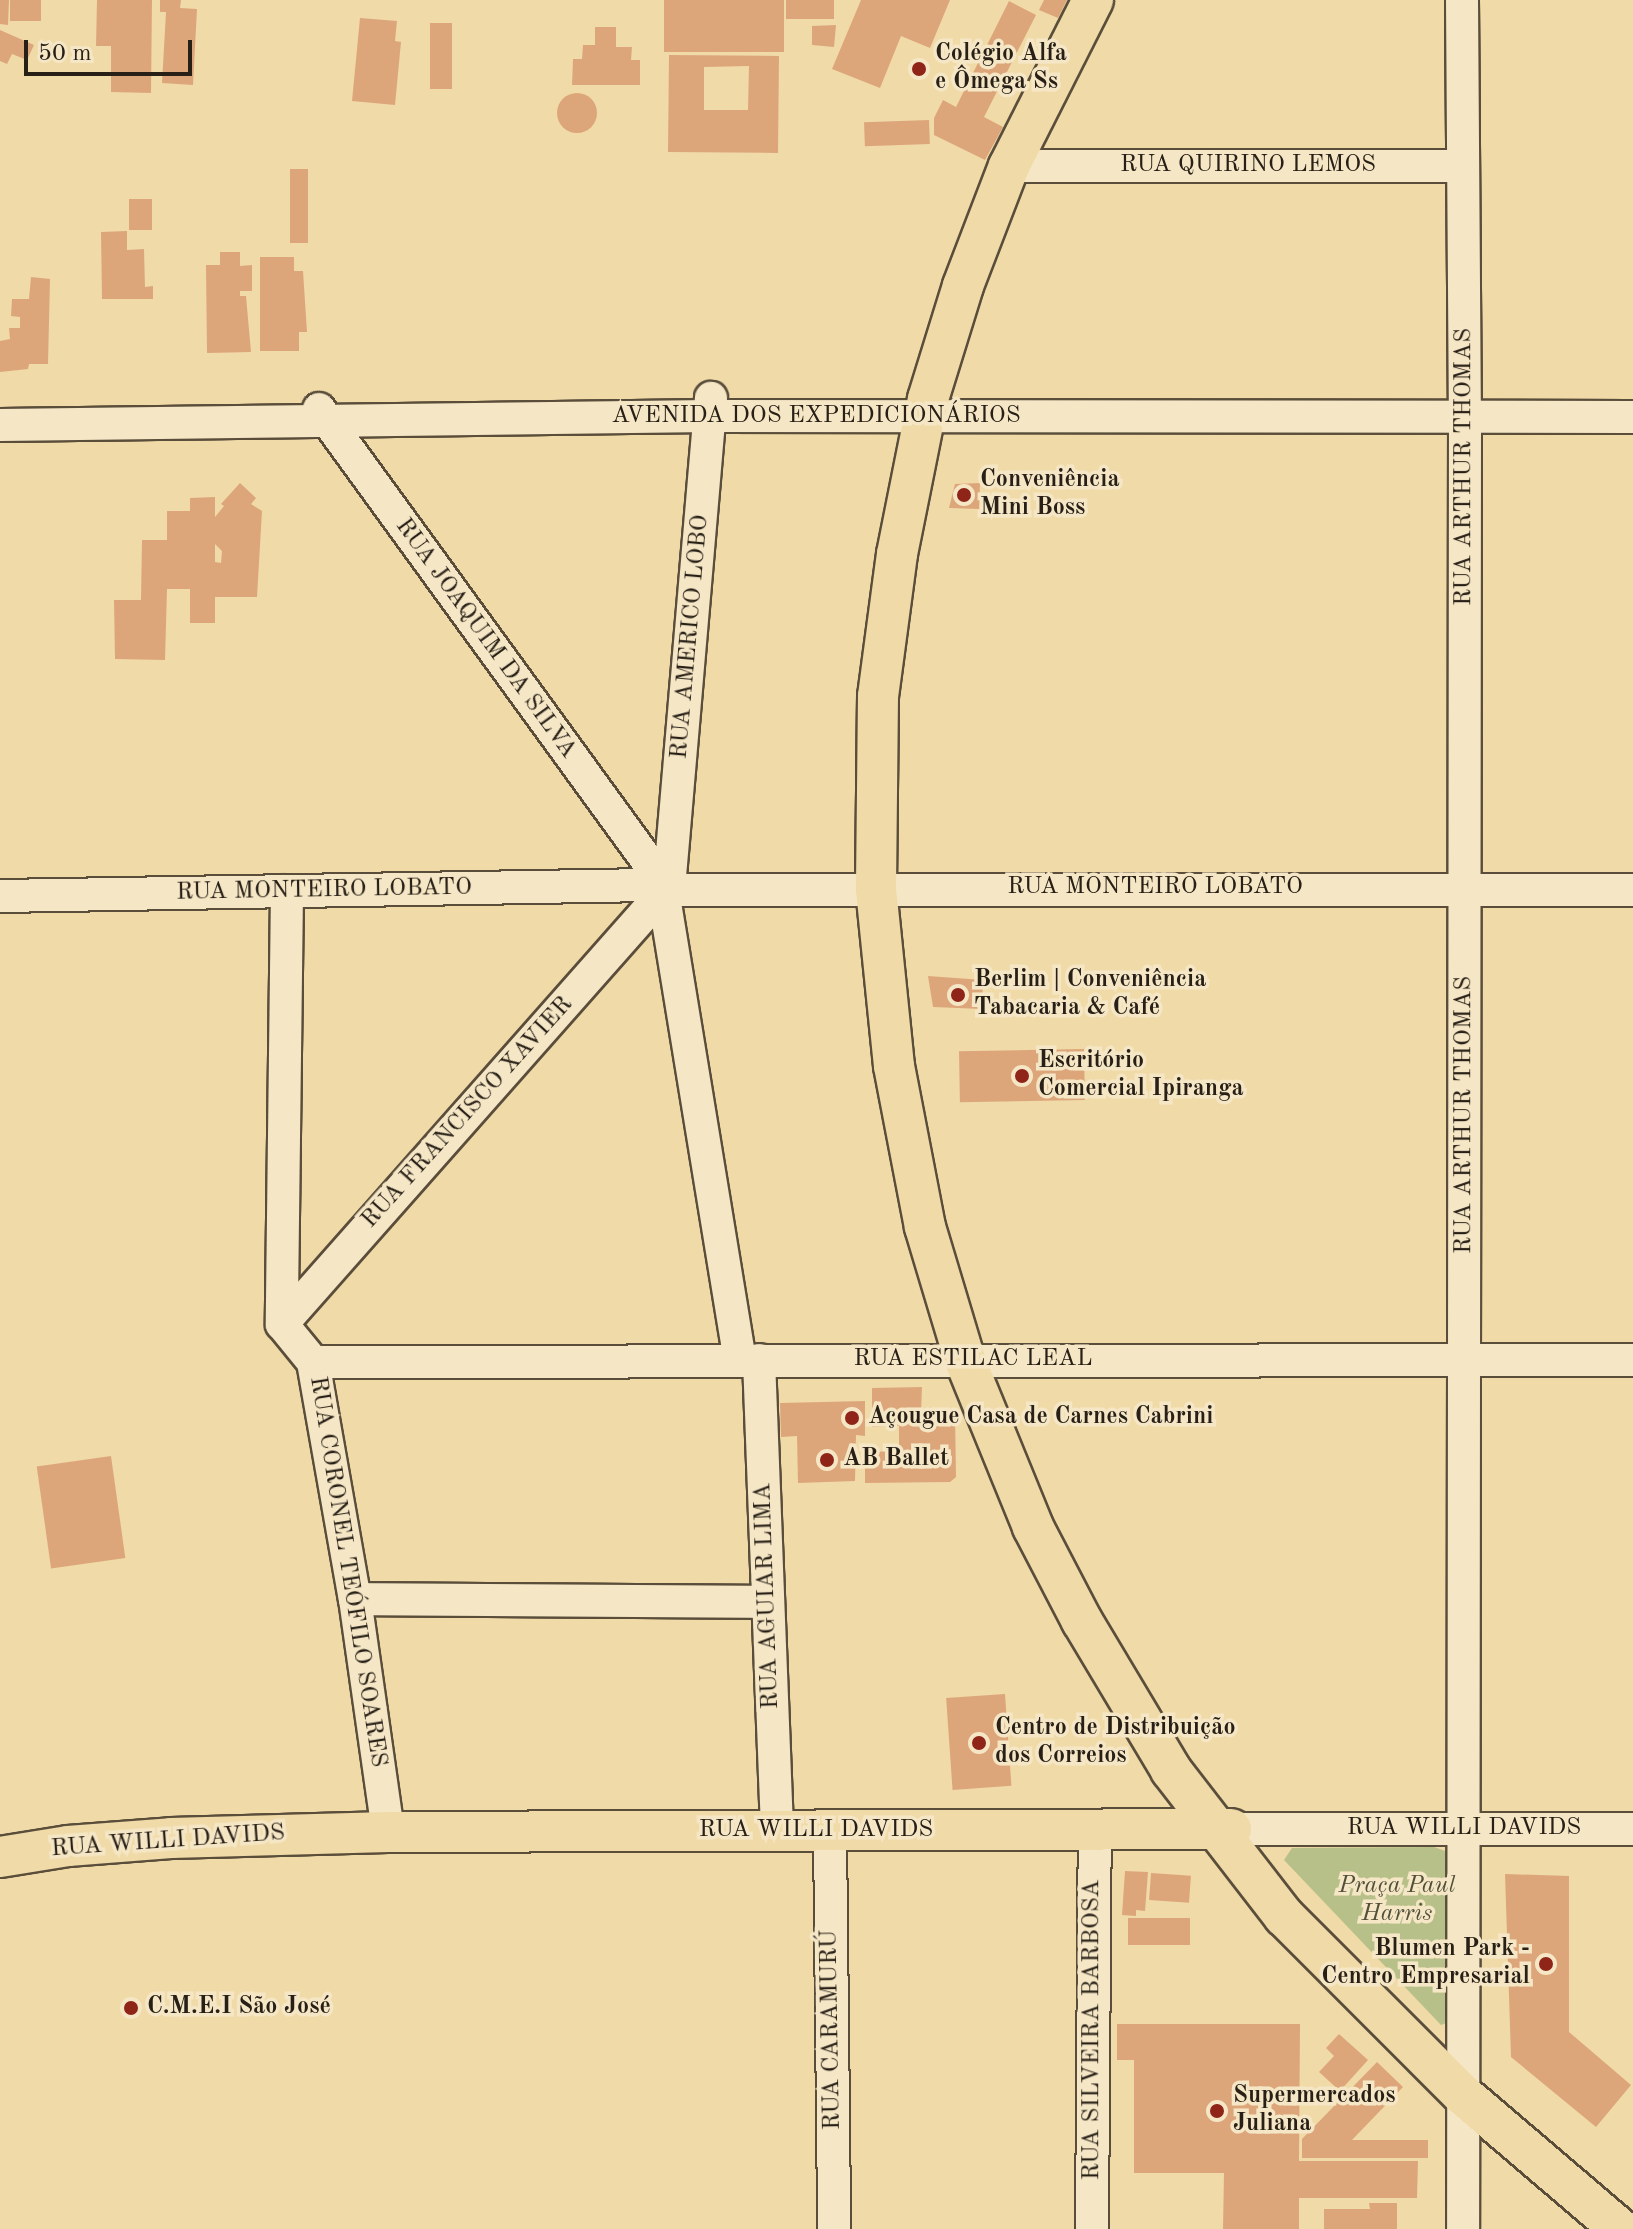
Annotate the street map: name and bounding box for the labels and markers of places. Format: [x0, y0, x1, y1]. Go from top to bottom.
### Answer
place label: Colégio Alfa e Ômega Ss [935, 41, 1067, 97]
marker: Colégio Alfa e Ômega Ss [910, 60, 928, 78]
place label: Conveniência Mini Boss [980, 467, 1120, 523]
marker: Conveniência Mini Boss [955, 486, 973, 504]
place label: Berlim | Conveniência Tabacaria & Café [974, 967, 1206, 1023]
marker: Berlim | Conveniência Tabacaria & Café [949, 986, 967, 1004]
place label: Escritório Comercial Ipiranga [1038, 1048, 1244, 1104]
marker: Escritório Comercial Ipiranga [1013, 1067, 1031, 1085]
place label: Açougue Casa de Carnes Cabrini [868, 1404, 1213, 1432]
marker: Açougue Casa de Carnes Cabrini [843, 1409, 861, 1427]
place label: AB Ballet [843, 1446, 949, 1474]
marker: AB Ballet [818, 1451, 836, 1469]
place label: Centro de Distribuição dos Correios [995, 1715, 1235, 1771]
marker: Centro de Distribuição dos Correios [970, 1734, 988, 1752]
place label: Blumen Park - Centro Empresarial [1321, 1936, 1530, 1992]
marker: Blumen Park - Centro Empresarial [1537, 1955, 1555, 1973]
place label: C.M.E.I São José [147, 1994, 331, 2022]
marker: C.M.E.I São José [122, 1999, 140, 2017]
place label: Supermercados Juliana [1233, 2083, 1396, 2139]
marker: Supermercados Juliana [1208, 2102, 1226, 2120]

